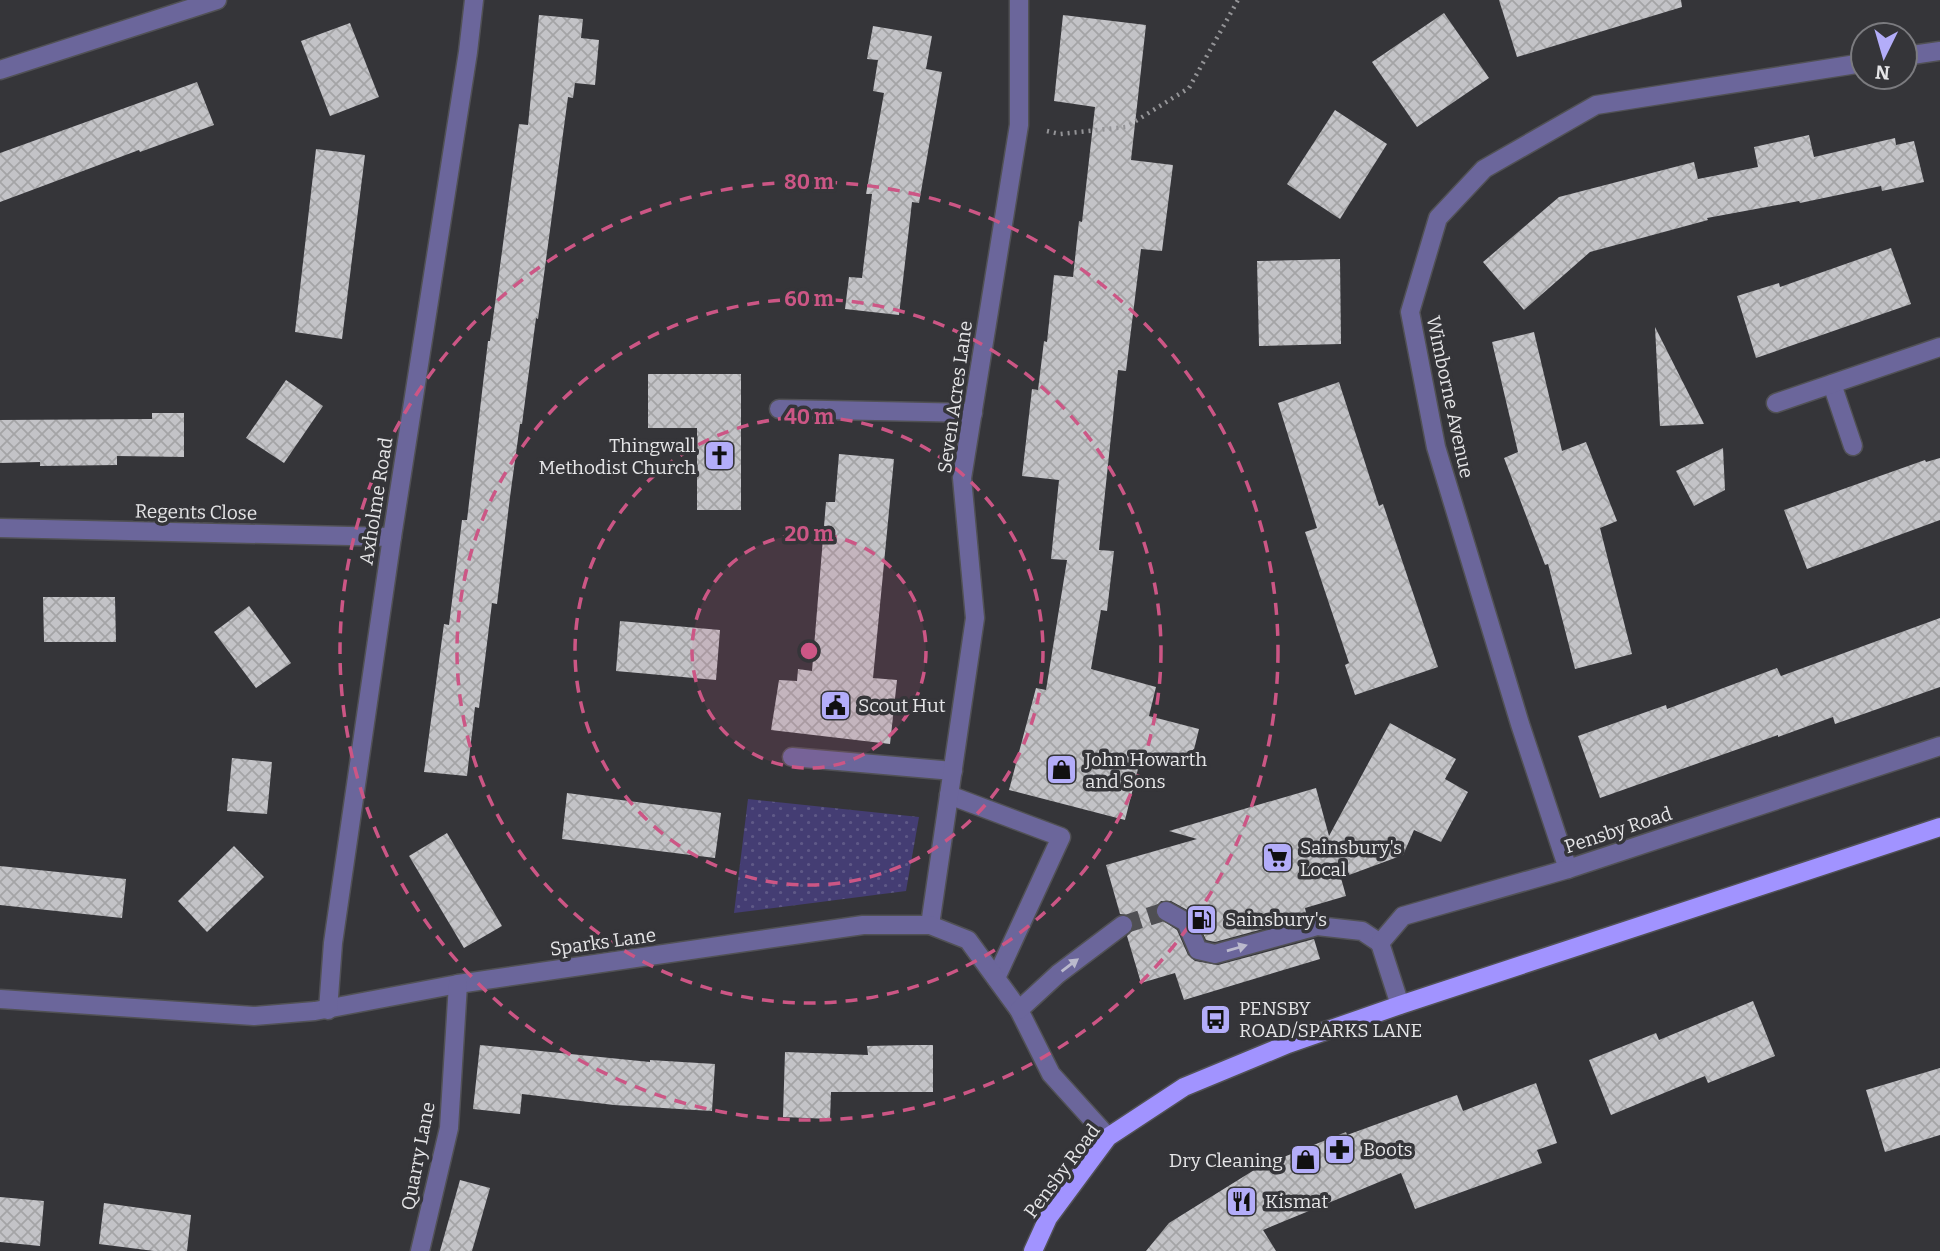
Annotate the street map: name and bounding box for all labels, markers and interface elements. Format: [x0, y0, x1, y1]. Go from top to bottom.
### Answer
north arrow [1849, 21, 1919, 91]
text: N [1874, 60, 1891, 85]
text: 80 m [784, 169, 834, 195]
text: 60 m [784, 286, 834, 312]
street label: Wimborne Avenue [1422, 314, 1478, 480]
street label: Seven Acres Lane [933, 319, 977, 475]
text: 40 m [784, 404, 834, 430]
place label: Thingwall Methodist Church [538, 434, 696, 479]
street label: Axholme Road [355, 435, 397, 567]
church icon: Thingwall Methodist Church [702, 439, 736, 473]
street label: Regents Close [135, 499, 257, 525]
text: 20 m [785, 521, 833, 547]
centre of rings [797, 639, 821, 663]
public building icon: Scout Hut [818, 688, 852, 722]
place label: Scout Hut [858, 694, 946, 717]
place label: John Howarth and Sons [1084, 748, 1207, 793]
shop icon: John Howarth and Sons [1045, 753, 1079, 787]
street label: Pensby Road [1561, 802, 1675, 858]
place label: Sainsbury's Local [1300, 836, 1402, 881]
supermarket icon: Sainsbury's Local [1260, 841, 1294, 875]
fuel station icon: Sainsbury's [1185, 902, 1219, 936]
place label: Sainsbury's [1225, 908, 1327, 931]
street label: Sparks Lane [549, 923, 657, 961]
one-way arrow [1227, 943, 1248, 953]
one-way arrow [1060, 958, 1079, 972]
place label: PENSBY ROAD/SPARKS LANE [1239, 997, 1422, 1042]
bus stop icon: PENSBY ROAD/SPARKS LANE [1199, 1002, 1233, 1036]
street label: Quarry Lane [396, 1100, 440, 1212]
street label: Pensby Road [1019, 1119, 1105, 1223]
pharmacy icon: Boots [1323, 1132, 1357, 1166]
place label: Boots [1363, 1138, 1413, 1161]
shop icon: Dry Cleaning [1289, 1143, 1323, 1177]
place label: Dry Cleaning [1169, 1149, 1283, 1172]
restaurant icon: Kismat [1225, 1184, 1259, 1218]
place label: Kismat [1265, 1190, 1328, 1213]

